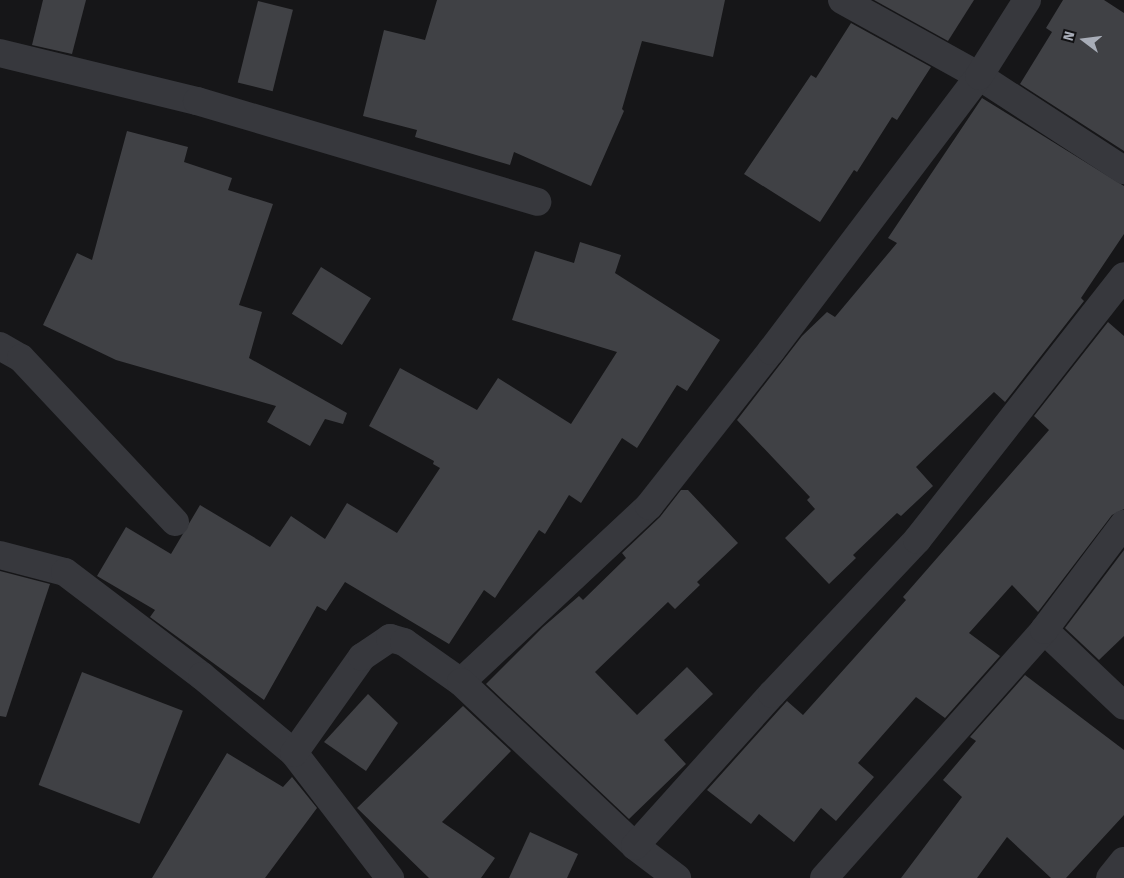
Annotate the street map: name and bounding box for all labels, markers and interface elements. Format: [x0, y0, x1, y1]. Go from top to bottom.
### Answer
north arrow [1059, 15, 1109, 65]
text: N [1060, 29, 1078, 43]

